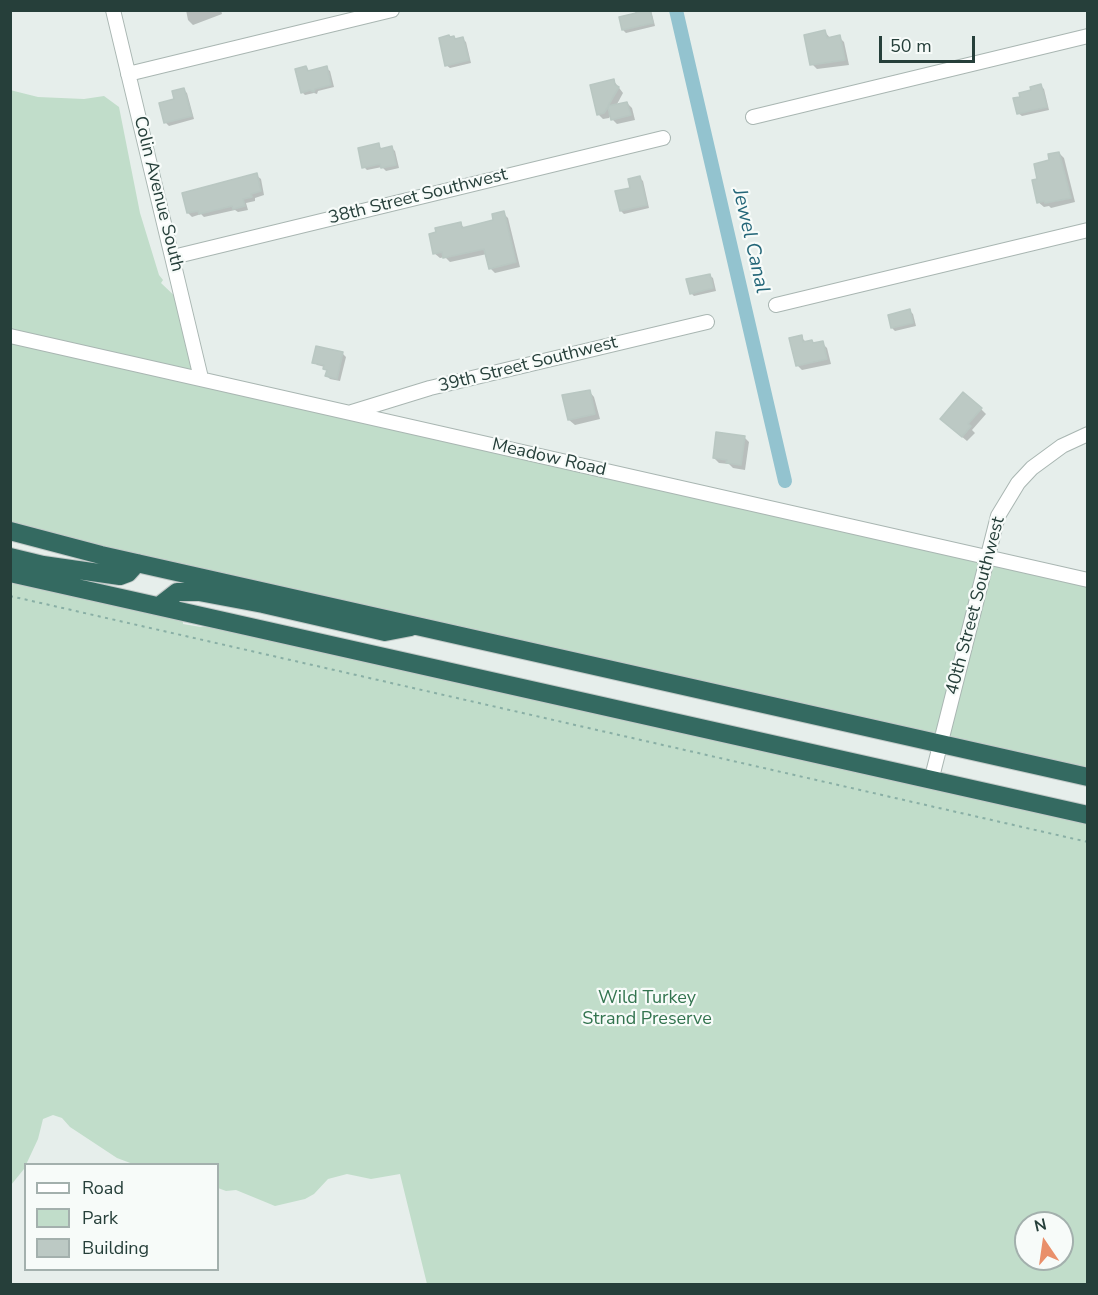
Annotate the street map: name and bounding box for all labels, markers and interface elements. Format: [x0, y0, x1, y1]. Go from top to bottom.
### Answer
scale bar [882, 24, 978, 62]
text: 50 m [890, 34, 932, 58]
street label: Colin Avenue South [128, 114, 188, 274]
street label: 38th Street Southwest [326, 164, 510, 230]
water label: Jewel Canal [726, 186, 774, 296]
street label: 39th Street Southwest [436, 332, 620, 398]
street label: Meadow Road [490, 434, 608, 482]
street label: 40th Street Southwest [942, 515, 1010, 697]
park label: Wild Turkey Strand Preserve [582, 988, 712, 1030]
legend [24, 1163, 219, 1271]
text: Road [82, 1176, 124, 1200]
text: Park [82, 1206, 118, 1230]
north arrow [1014, 1211, 1074, 1271]
text: N [1032, 1213, 1049, 1237]
text: Building [82, 1236, 149, 1260]

